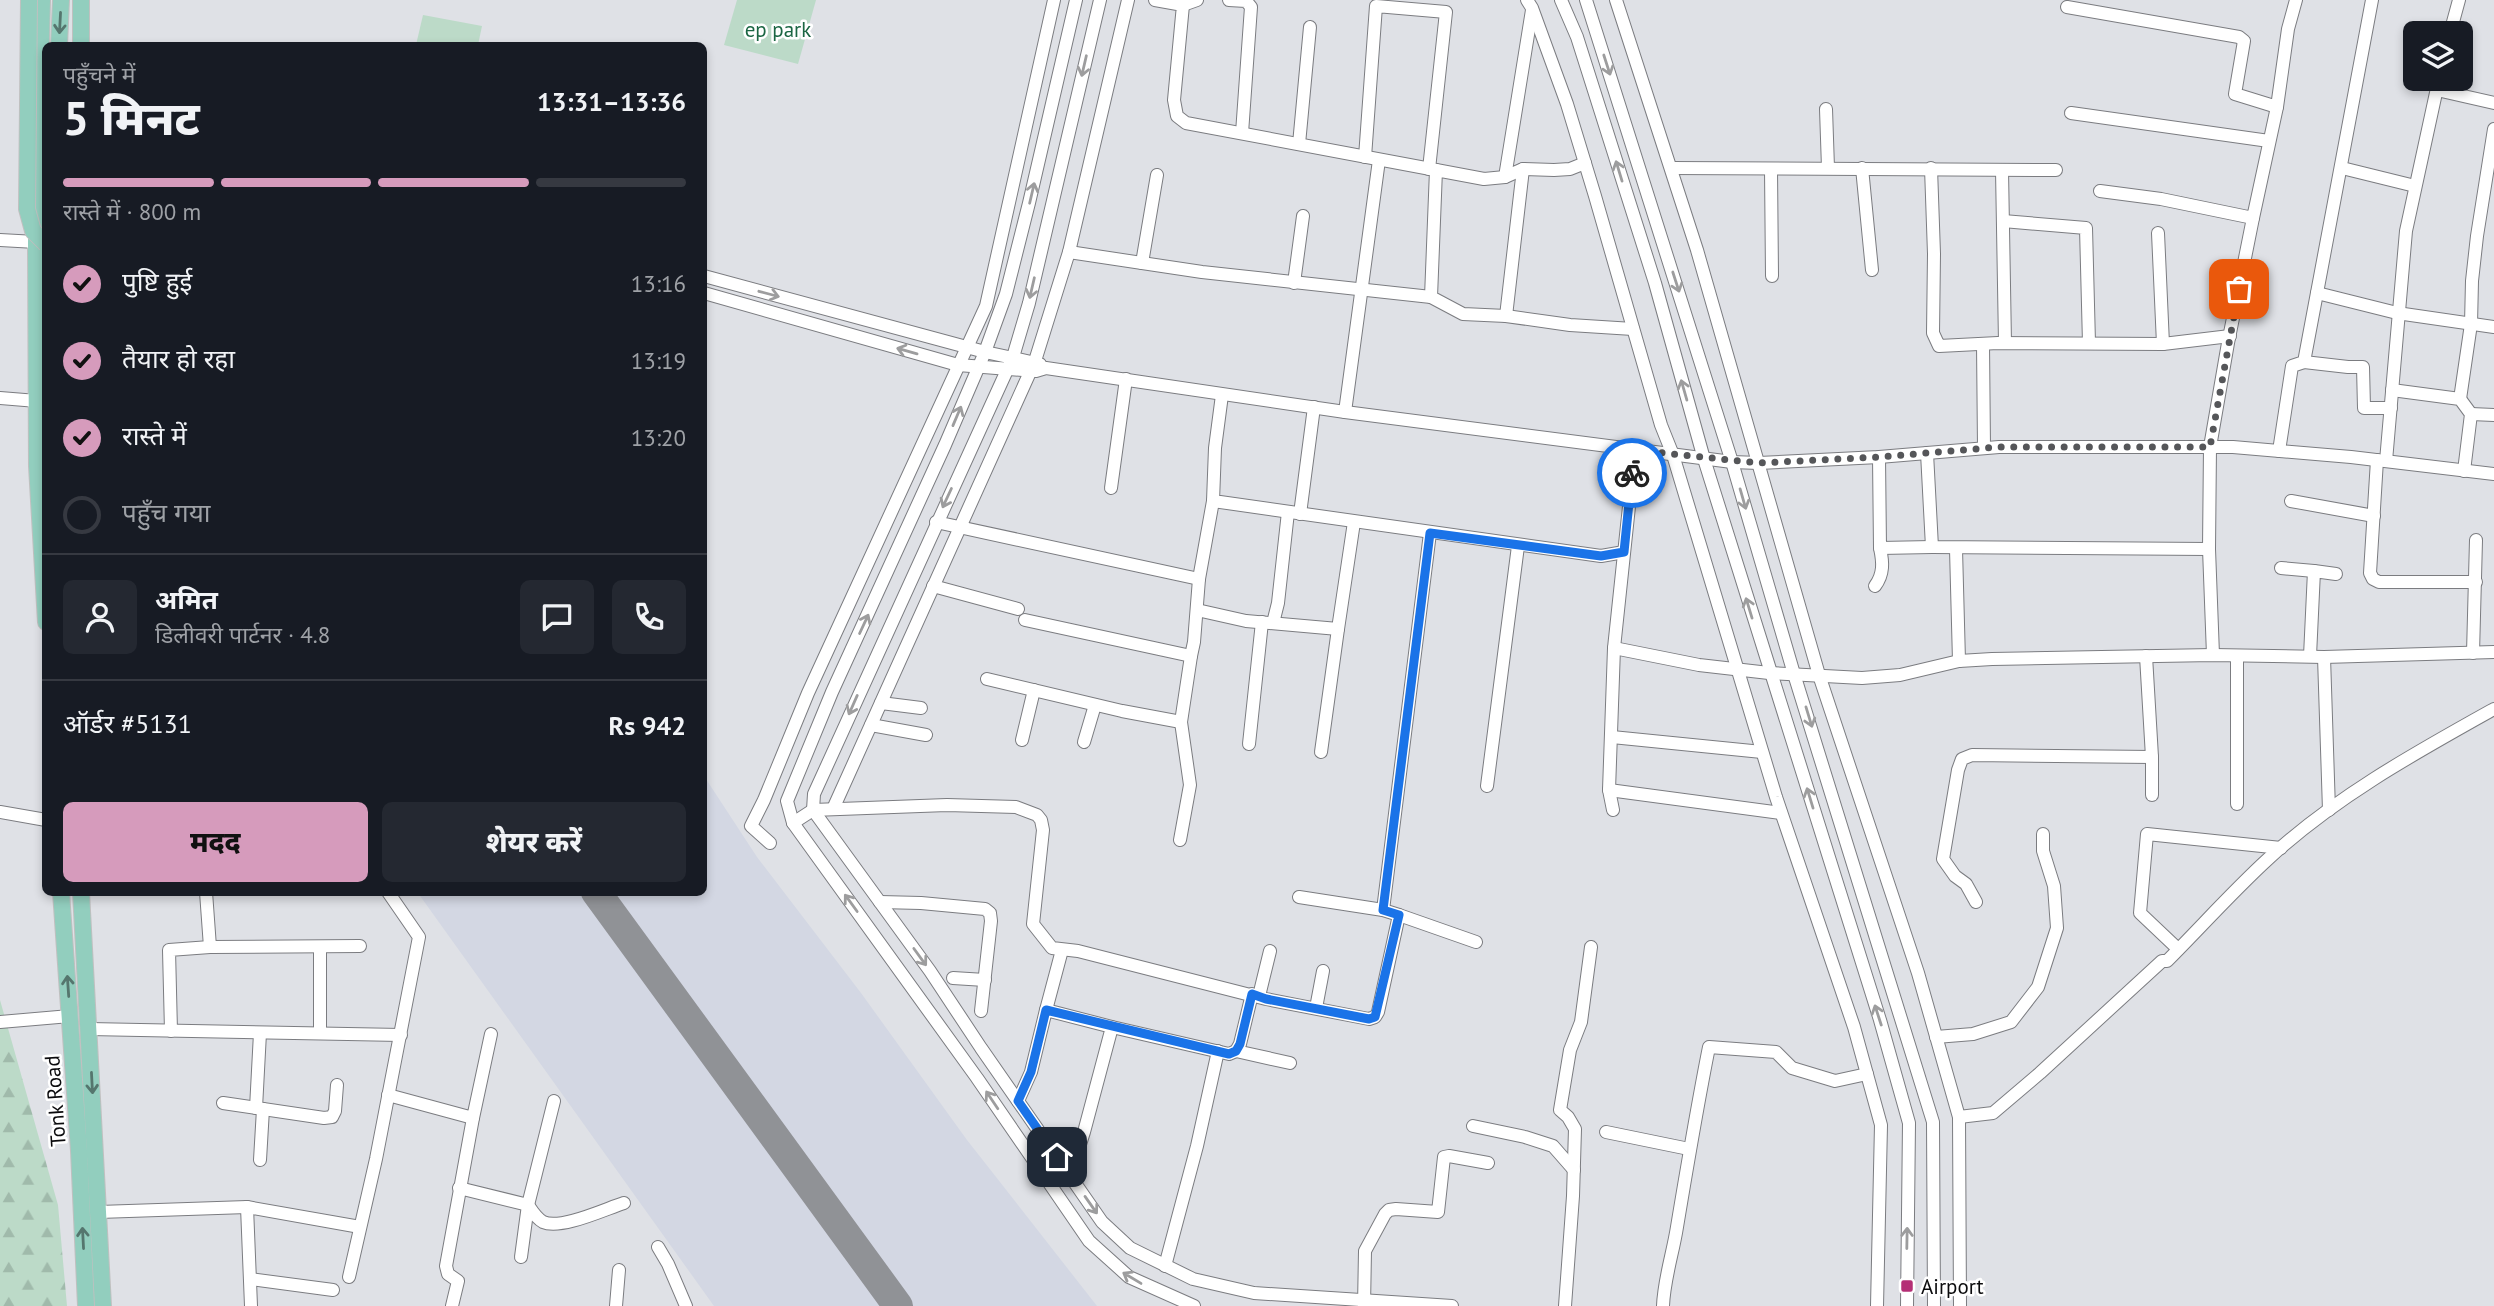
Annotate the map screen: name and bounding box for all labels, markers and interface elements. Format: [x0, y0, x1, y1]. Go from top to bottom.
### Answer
one-way arrow [54, 11, 67, 34]
park label: ep park [745, 16, 811, 43]
map controls [2403, 21, 2473, 91]
button: layers [2403, 21, 2473, 91]
one-way arrow [1602, 54, 1615, 76]
one-way arrow [1077, 55, 1090, 77]
text: पहुँचने में [63, 60, 136, 89]
text: 13:31–13:36 [537, 85, 686, 118]
text: 5 मिनट [63, 88, 200, 148]
one-way arrow [1612, 161, 1625, 183]
one-way arrow [1026, 182, 1039, 205]
text: रास्ते में · 800 m [63, 197, 201, 226]
pin [2209, 259, 2269, 319]
icon: check [63, 265, 101, 303]
text: पुष्टि हुई [122, 265, 192, 298]
text: 13:16 [631, 269, 686, 298]
icon: bag [2220, 270, 2258, 308]
one-way arrow [1670, 271, 1683, 293]
one-way arrow [1025, 276, 1038, 299]
one-way arrow [758, 288, 780, 301]
icon: check [63, 342, 101, 380]
text: तैयार हो रहा [122, 342, 235, 375]
one-way arrow [896, 344, 918, 357]
text: 13:19 [631, 346, 686, 375]
one-way arrow [1677, 379, 1690, 401]
one-way arrow [951, 406, 964, 428]
icon: check [63, 419, 101, 457]
text: रास्ते में [122, 419, 187, 452]
text: 13:20 [631, 423, 686, 452]
courier [1597, 438, 1667, 508]
icon: bike [1613, 454, 1651, 492]
one-way arrow [940, 487, 953, 508]
one-way arrow [1738, 488, 1751, 510]
text: पहुँच गया [122, 496, 210, 529]
button: person [63, 580, 137, 654]
button: chat [520, 580, 594, 654]
button: phone [612, 580, 686, 654]
text: अमित [155, 583, 218, 616]
one-way arrow [1742, 597, 1755, 619]
one-way arrow [857, 614, 871, 635]
text: डिलीवरी पार्टनर · 4.8 [155, 620, 330, 649]
one-way arrow [846, 694, 859, 716]
one-way arrow [1804, 705, 1816, 727]
text: ऑर्डर #5131 [63, 707, 192, 740]
text: Rs 942 [609, 709, 686, 742]
one-way arrow [1803, 787, 1816, 809]
button: मदद [63, 802, 368, 882]
button: शेयर करें [382, 802, 686, 882]
one-way arrow [844, 894, 858, 913]
one-way arrow [913, 947, 927, 966]
one-way arrow [61, 976, 74, 998]
one-way arrow [1871, 1004, 1883, 1026]
street label: Tonk Road [38, 1055, 72, 1147]
one-way arrow [86, 1071, 99, 1094]
one-way arrow [985, 1091, 1000, 1110]
pin [1027, 1127, 1087, 1187]
icon: home [1038, 1138, 1076, 1176]
one-way arrow [1084, 1195, 1098, 1214]
one-way arrow [76, 1227, 89, 1250]
one-way arrow [1901, 1227, 1914, 1250]
one-way arrow [1123, 1270, 1143, 1284]
place label: Airport [1921, 1273, 1984, 1300]
marker: Airport [1899, 1278, 1915, 1294]

